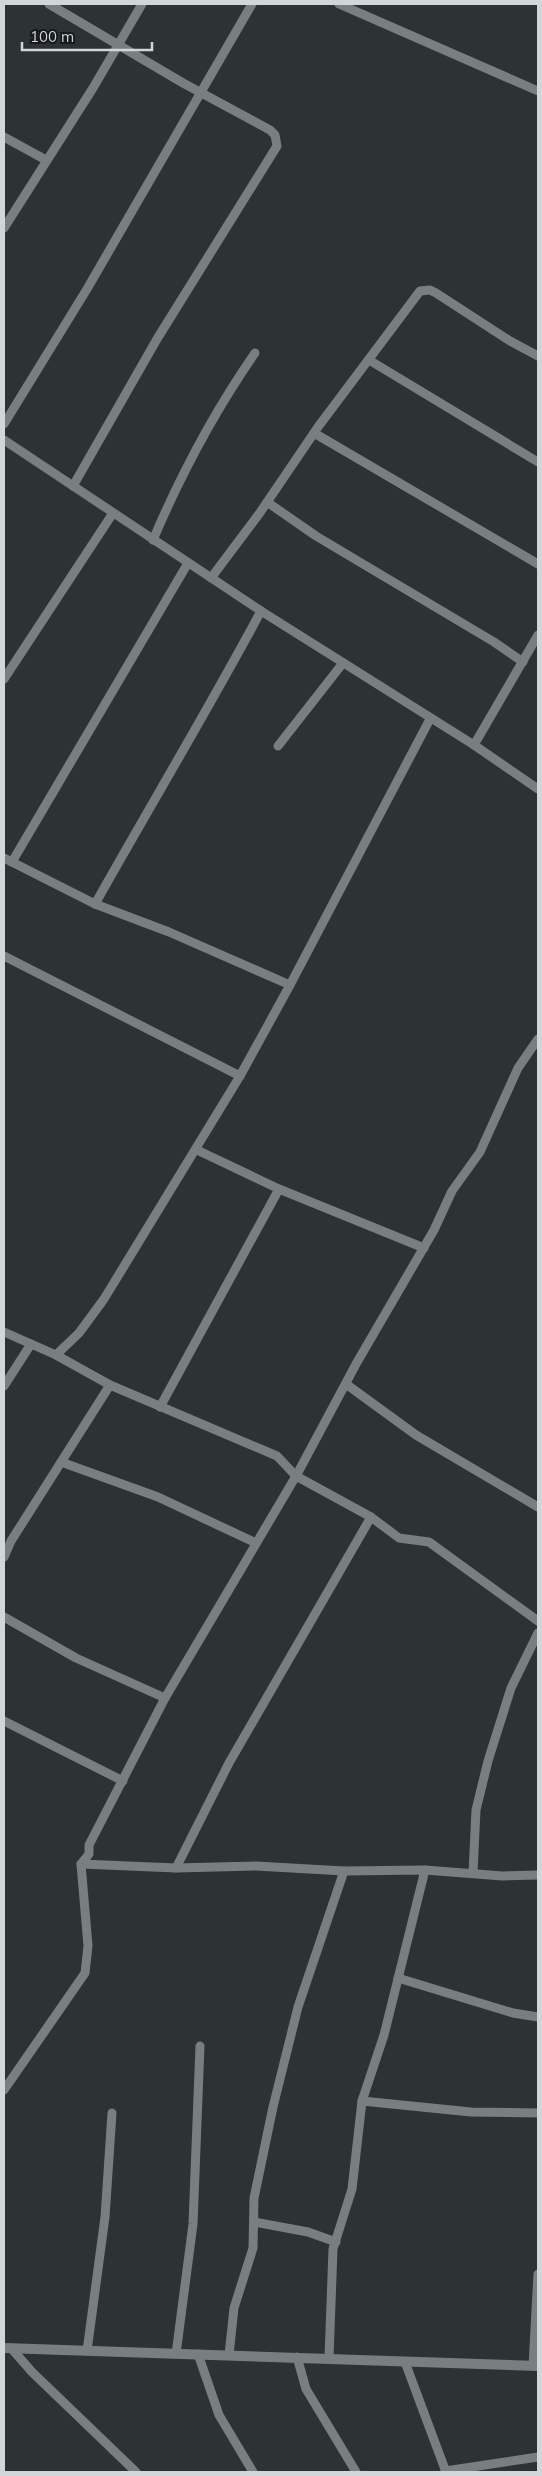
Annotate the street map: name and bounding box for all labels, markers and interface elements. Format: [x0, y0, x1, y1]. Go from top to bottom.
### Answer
scale bar [22, 20, 152, 52]
text: 100 m [30, 27, 74, 46]

